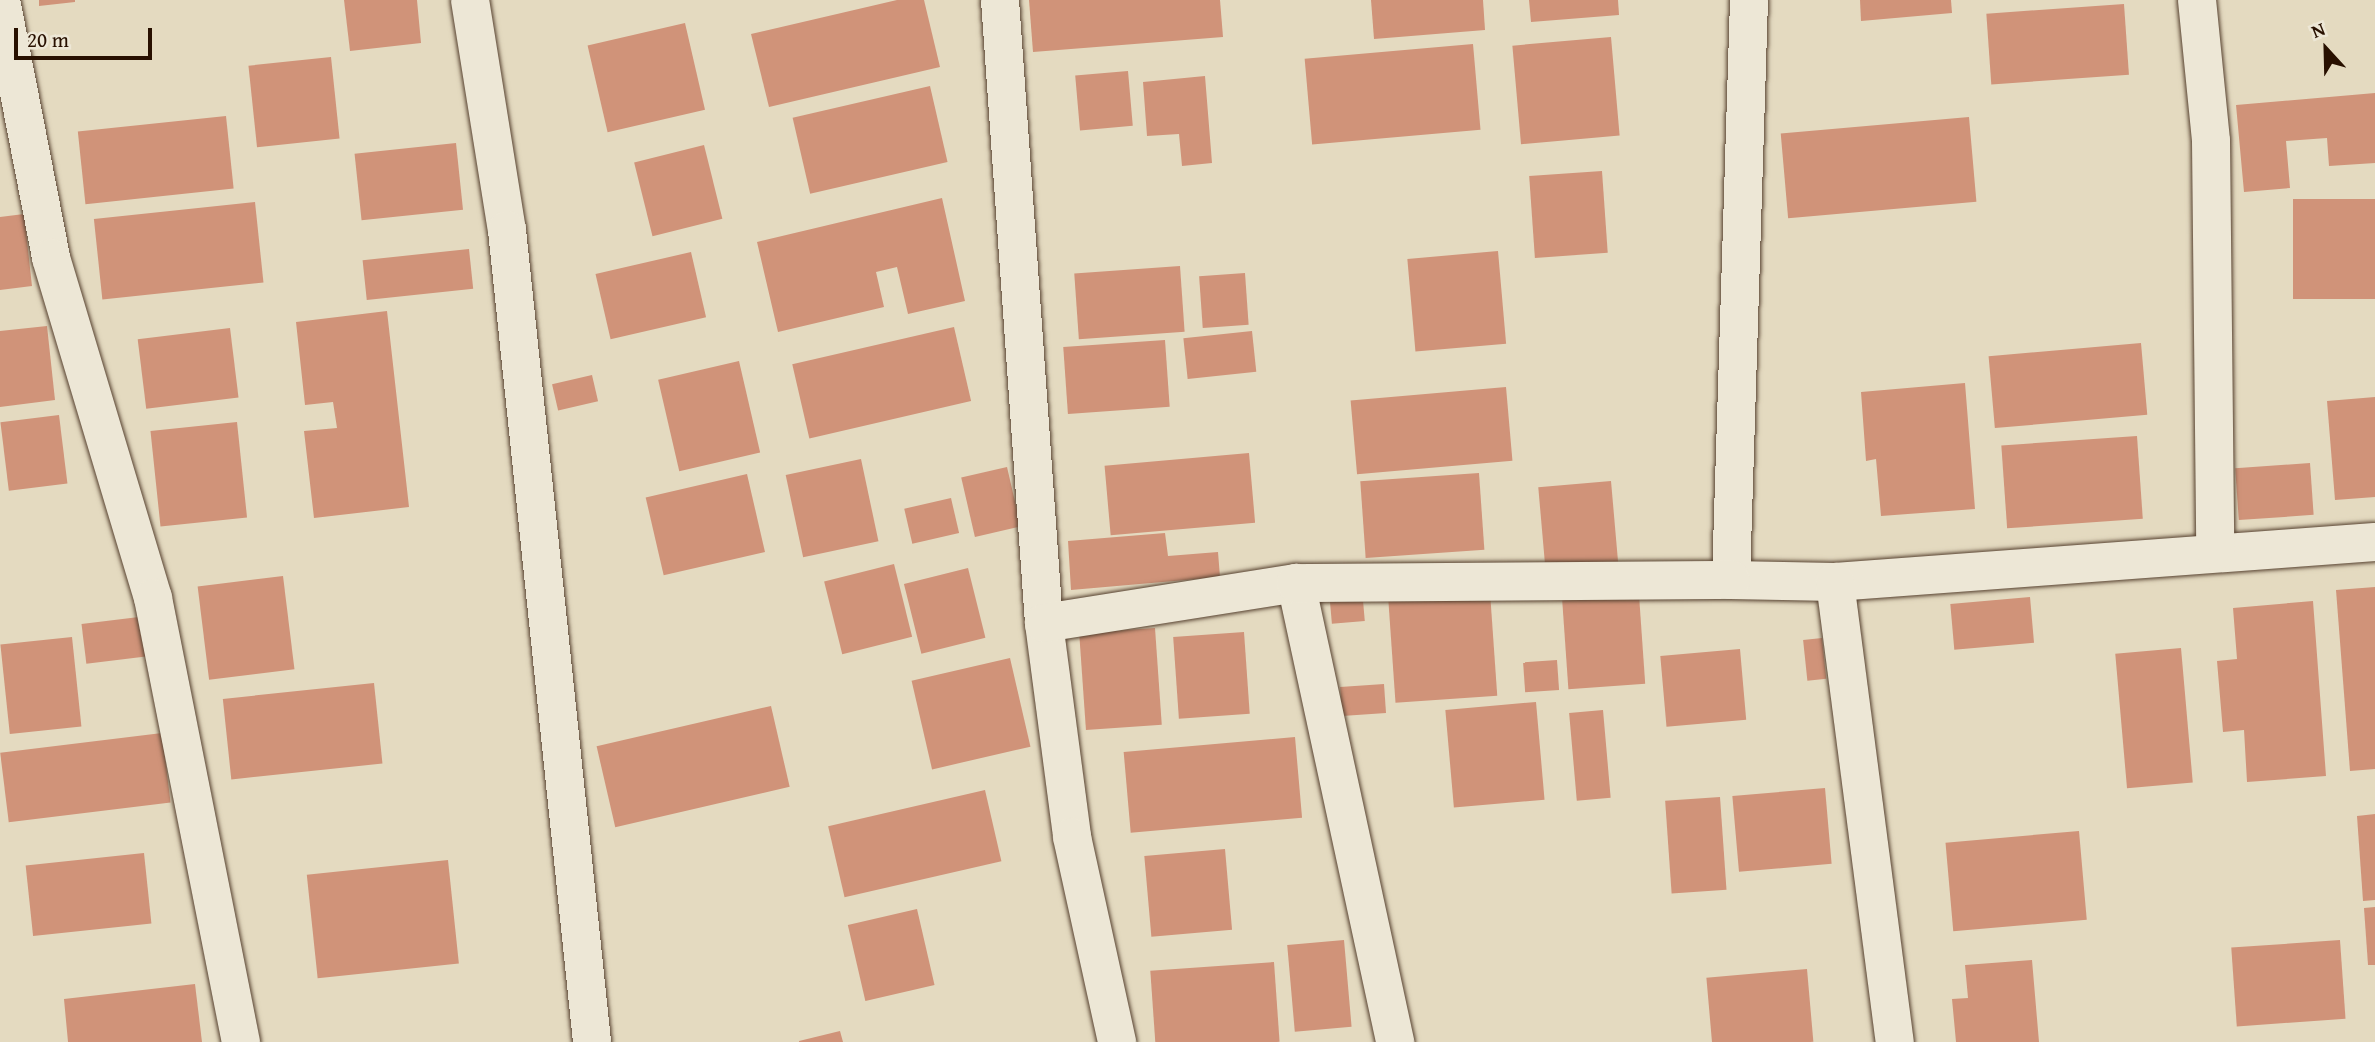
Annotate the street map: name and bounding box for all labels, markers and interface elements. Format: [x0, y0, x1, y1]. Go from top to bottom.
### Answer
scale bar [18, 14, 156, 58]
north arrow [2291, 14, 2361, 84]
text: N [2307, 14, 2329, 45]
text: 20 m [27, 24, 69, 55]

